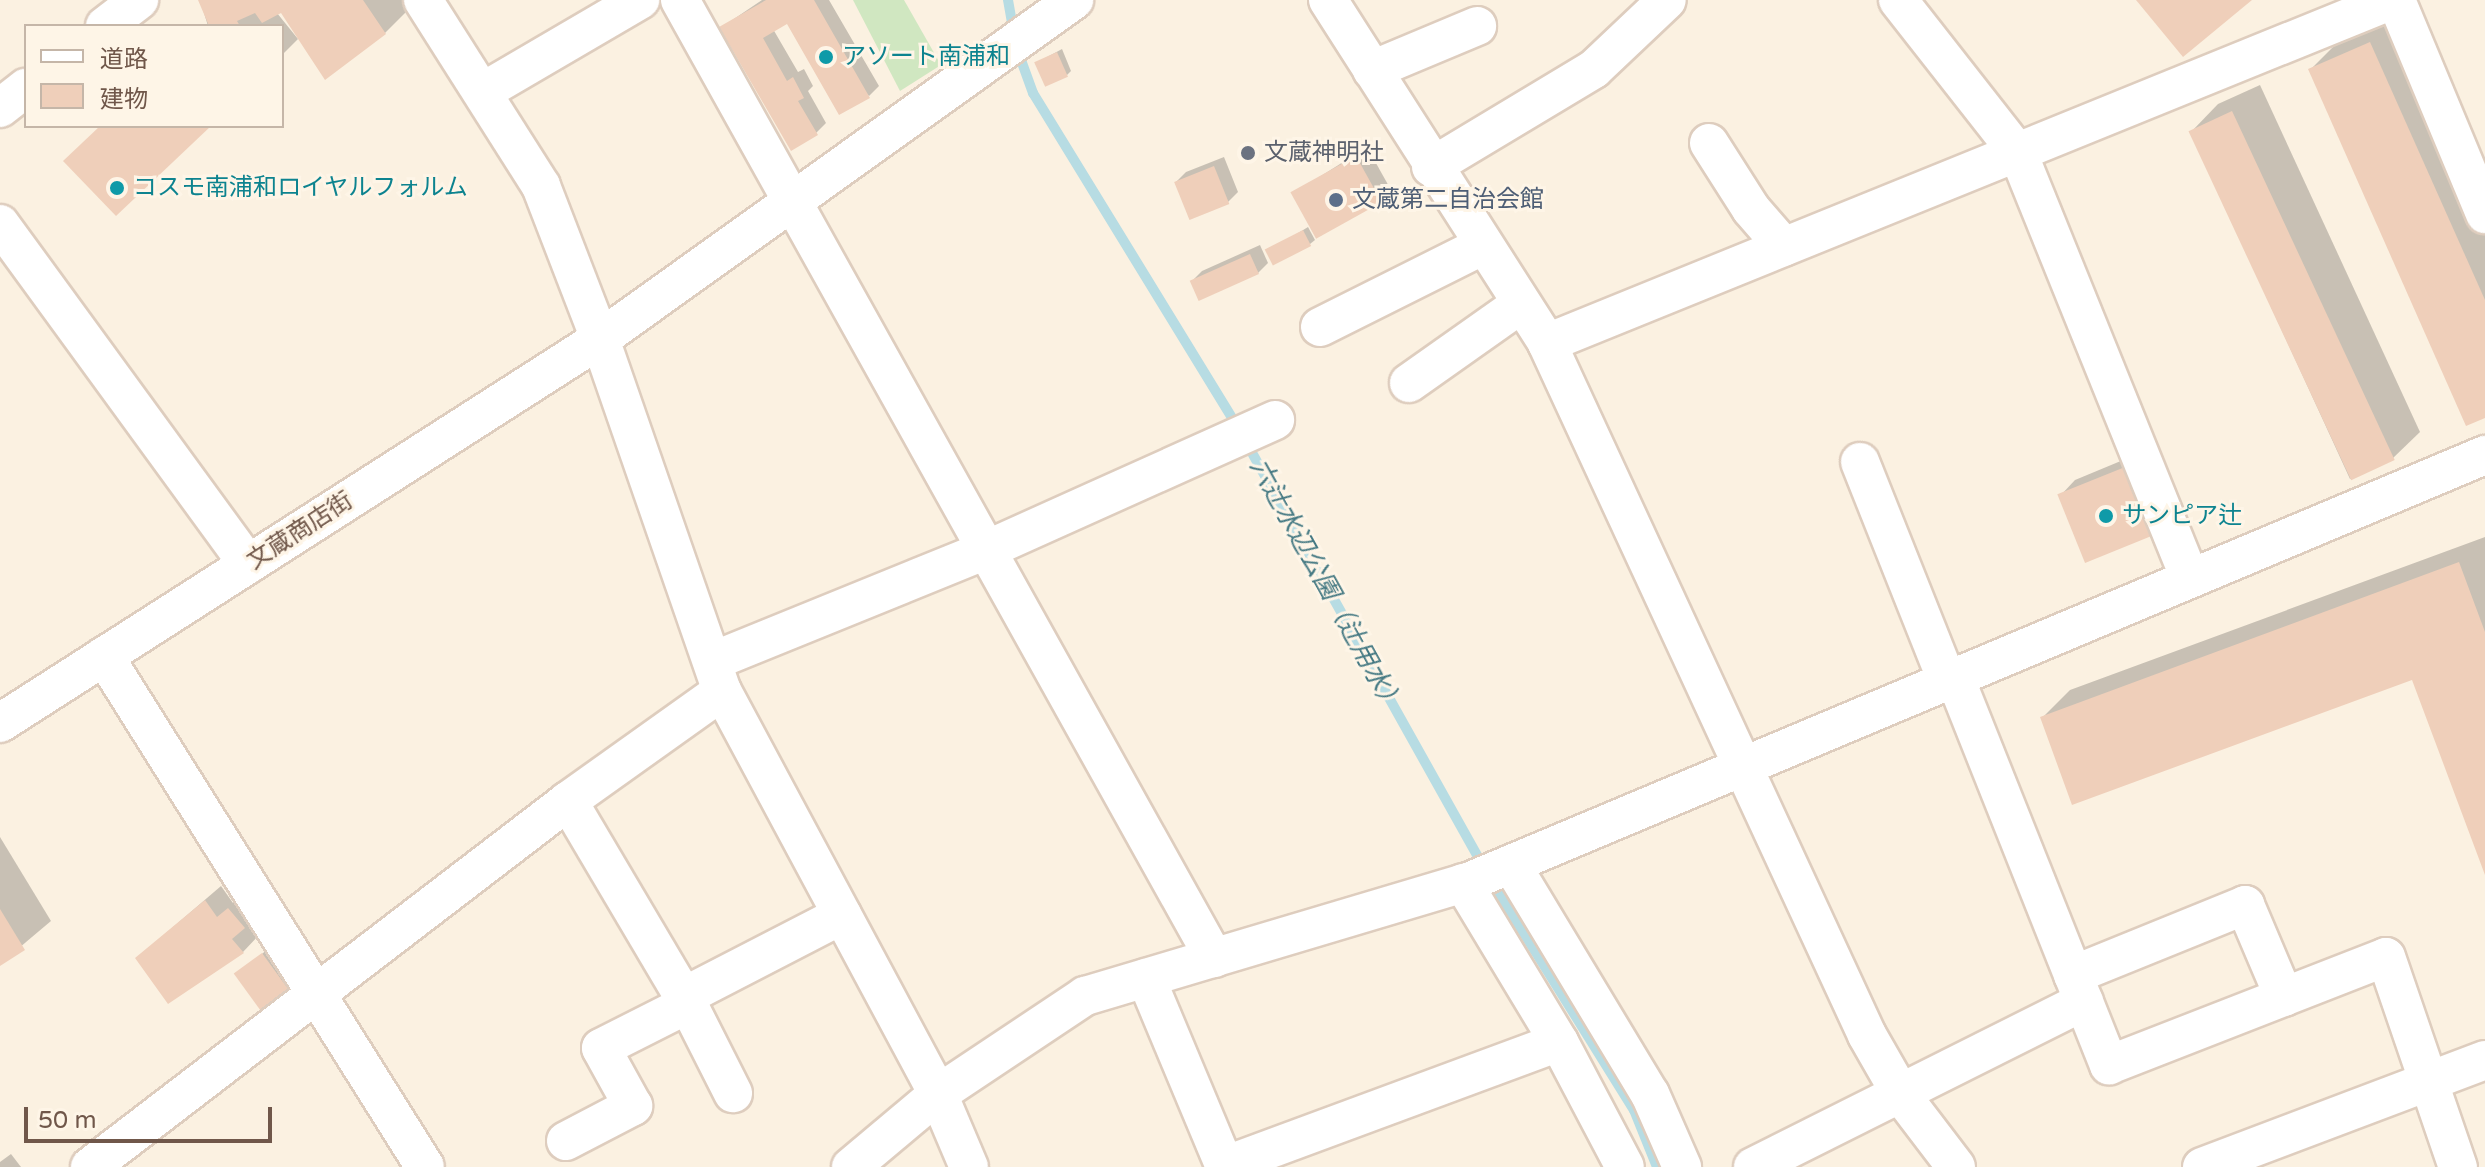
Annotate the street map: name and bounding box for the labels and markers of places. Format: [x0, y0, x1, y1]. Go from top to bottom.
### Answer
place label: アソート南浦和 [842, 43, 1010, 71]
marker: アソート南浦和 [817, 48, 835, 66]
place label: 文蔵神明社 [1264, 139, 1384, 167]
marker: 文蔵神明社 [1239, 144, 1257, 162]
place label: コスモ南浦和ロイヤルフォルム [133, 174, 469, 202]
marker: コスモ南浦和ロイヤルフォルム [108, 179, 126, 197]
place label: 文蔵第二自治会館 [1352, 186, 1544, 214]
marker: 文蔵第二自治会館 [1327, 191, 1345, 209]
place label: サンピア辻 [2122, 502, 2242, 530]
marker: サンピア辻 [2097, 507, 2115, 525]

